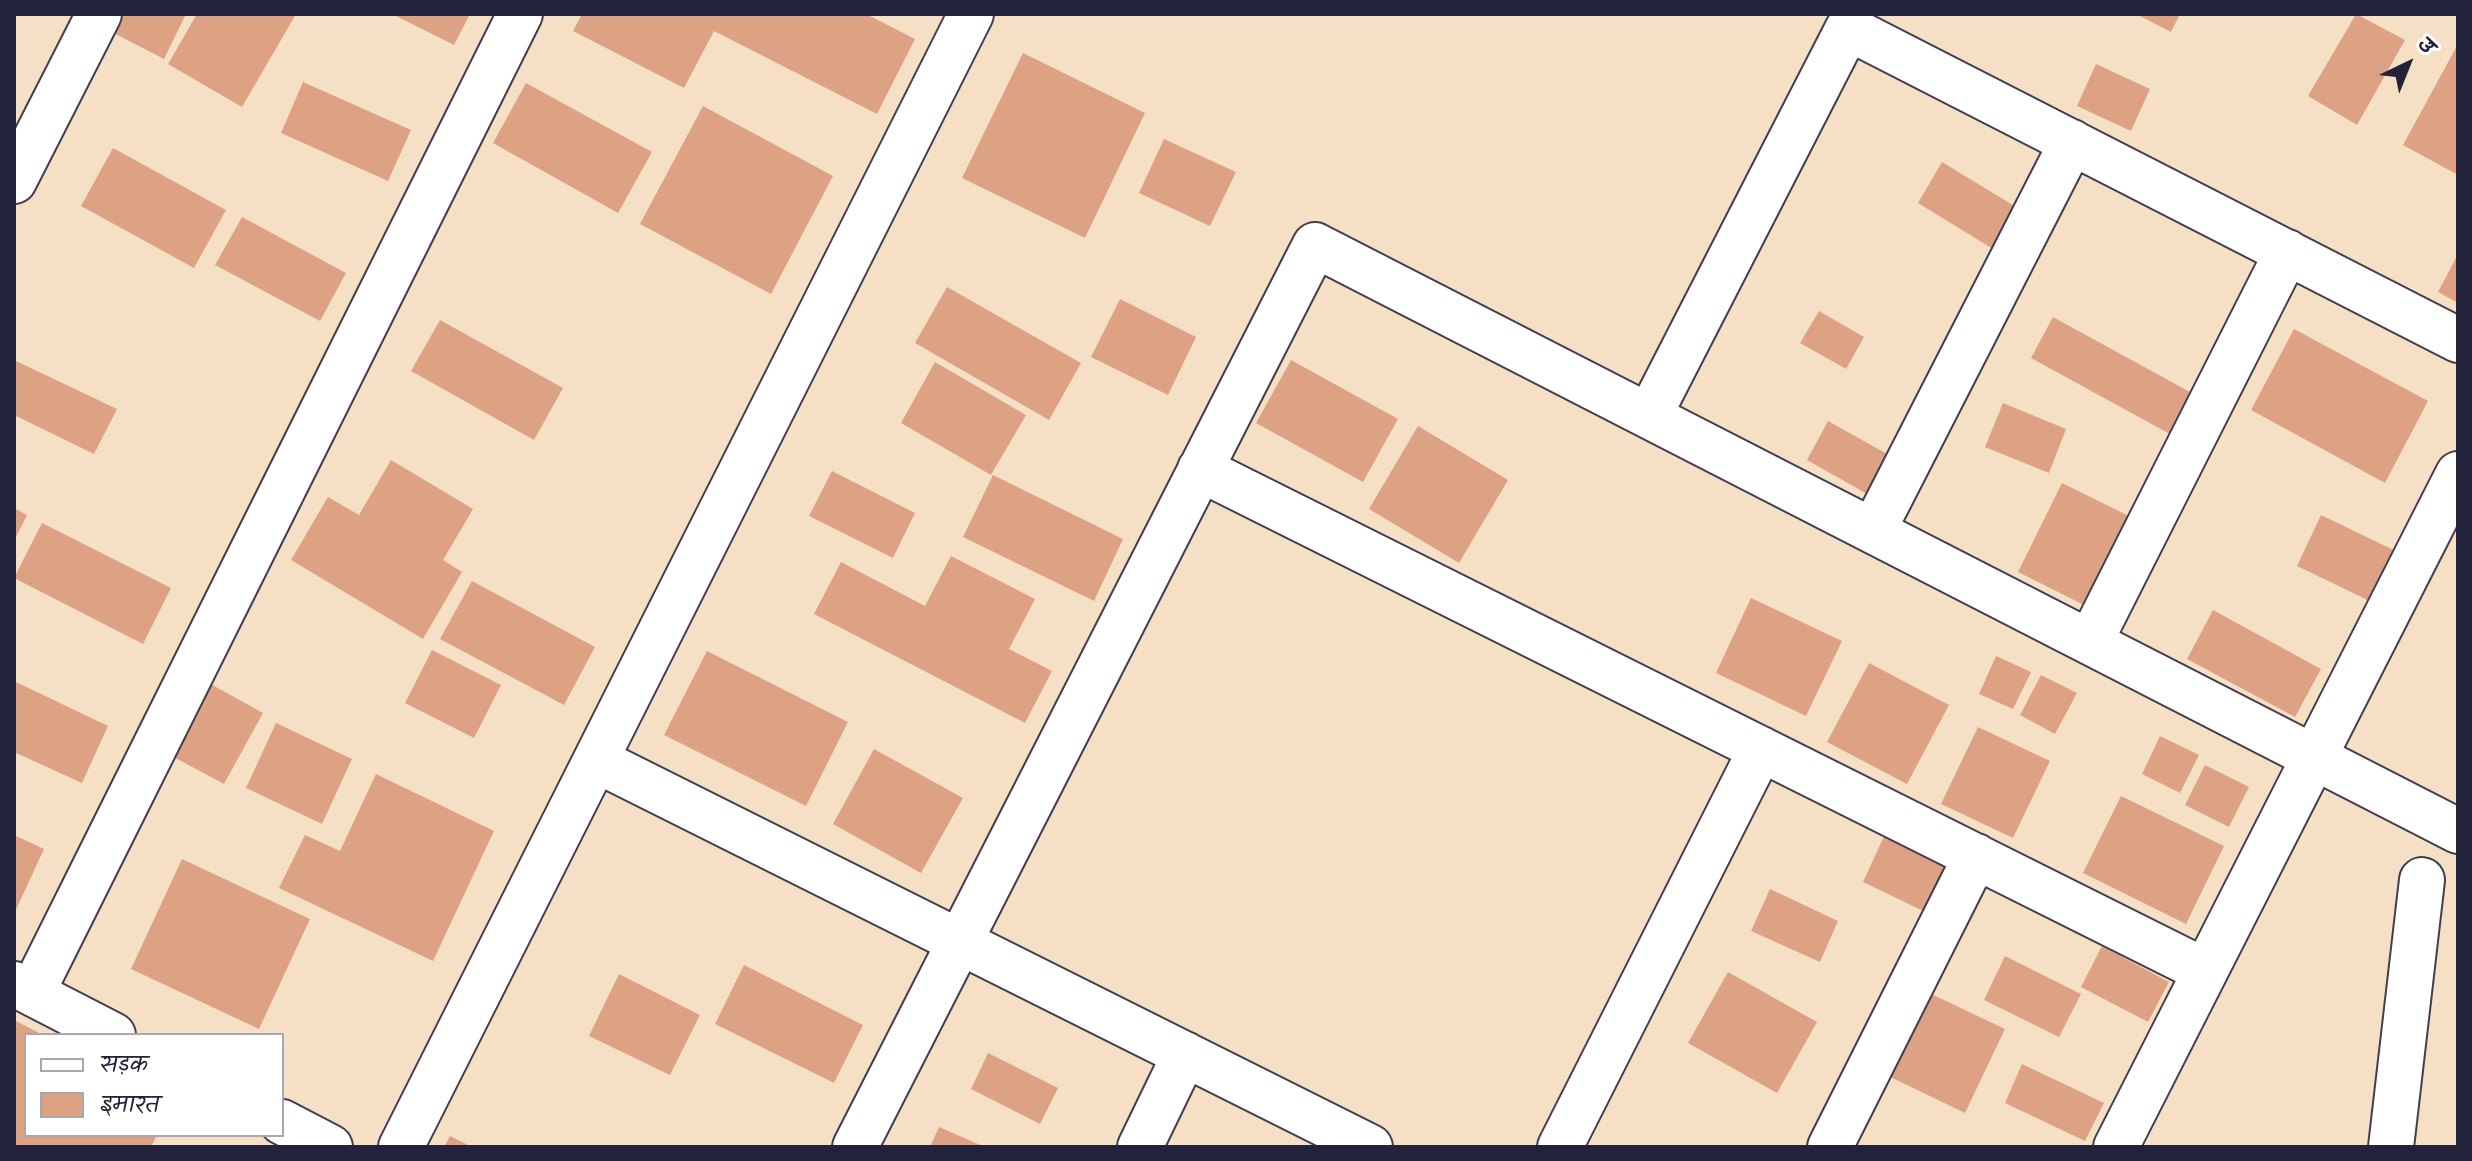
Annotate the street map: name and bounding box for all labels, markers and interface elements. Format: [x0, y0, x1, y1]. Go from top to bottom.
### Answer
north arrow [2368, 24, 2448, 104]
text: उ [2408, 29, 2442, 64]
legend [24, 1033, 284, 1137]
text: सड़क [100, 1046, 148, 1085]
text: इमारत [100, 1086, 159, 1125]

